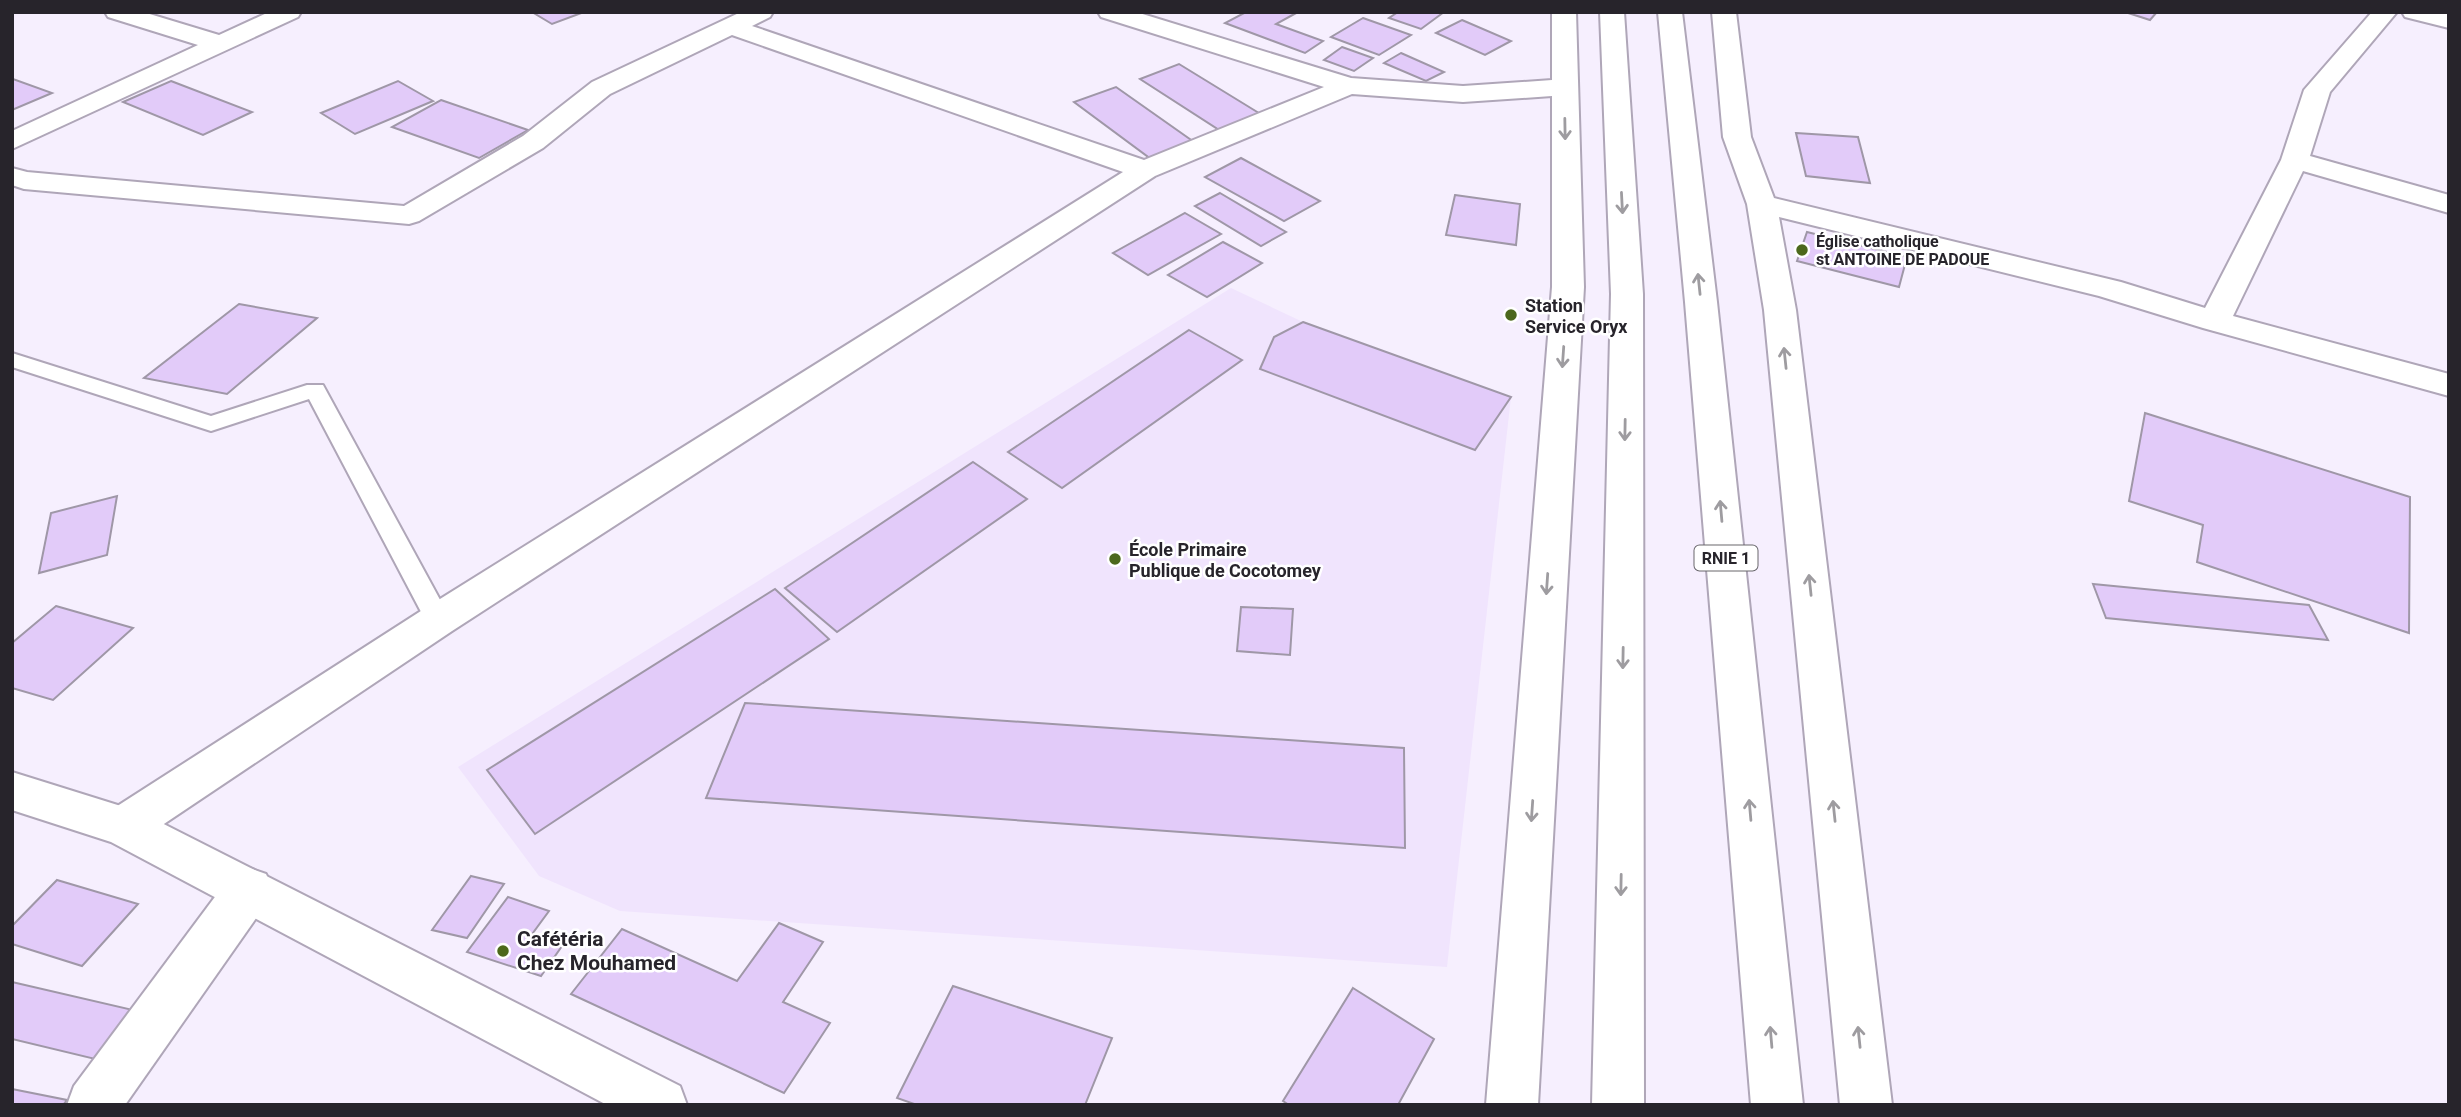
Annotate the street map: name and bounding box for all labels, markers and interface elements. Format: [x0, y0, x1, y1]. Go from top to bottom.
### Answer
one-way arrow [1558, 118, 1571, 141]
one-way arrow [1616, 191, 1629, 214]
place label: Église catholique st ANTOINE DE PADOUE [1816, 232, 1989, 269]
marker: Église catholique st ANTOINE DE PADOUE [1794, 242, 1810, 258]
one-way arrow [1693, 273, 1706, 296]
place label: Station Service Oryx [1525, 295, 1628, 337]
marker: Station Service Oryx [1503, 307, 1519, 323]
one-way arrow [1556, 345, 1569, 368]
one-way arrow [1778, 348, 1791, 370]
one-way arrow [1618, 418, 1632, 441]
one-way arrow [1714, 500, 1727, 522]
place label: École Primaire Publique de Cocotomey [1129, 539, 1322, 581]
road number: RNIE 1 [1694, 545, 1758, 570]
marker: École Primaire Publique de Cocotomey [1107, 551, 1123, 567]
one-way arrow [1541, 572, 1554, 595]
one-way arrow [1803, 574, 1816, 596]
one-way arrow [1616, 646, 1630, 669]
one-way arrow [1525, 799, 1538, 822]
one-way arrow [1743, 800, 1756, 822]
one-way arrow [1828, 800, 1841, 823]
one-way arrow [1614, 873, 1628, 896]
place label: Cafétéria Chez Mouhamed [517, 927, 676, 975]
marker: Cafétéria Chez Mouhamed [495, 943, 511, 959]
one-way arrow [1764, 1026, 1777, 1049]
one-way arrow [1852, 1026, 1865, 1049]

